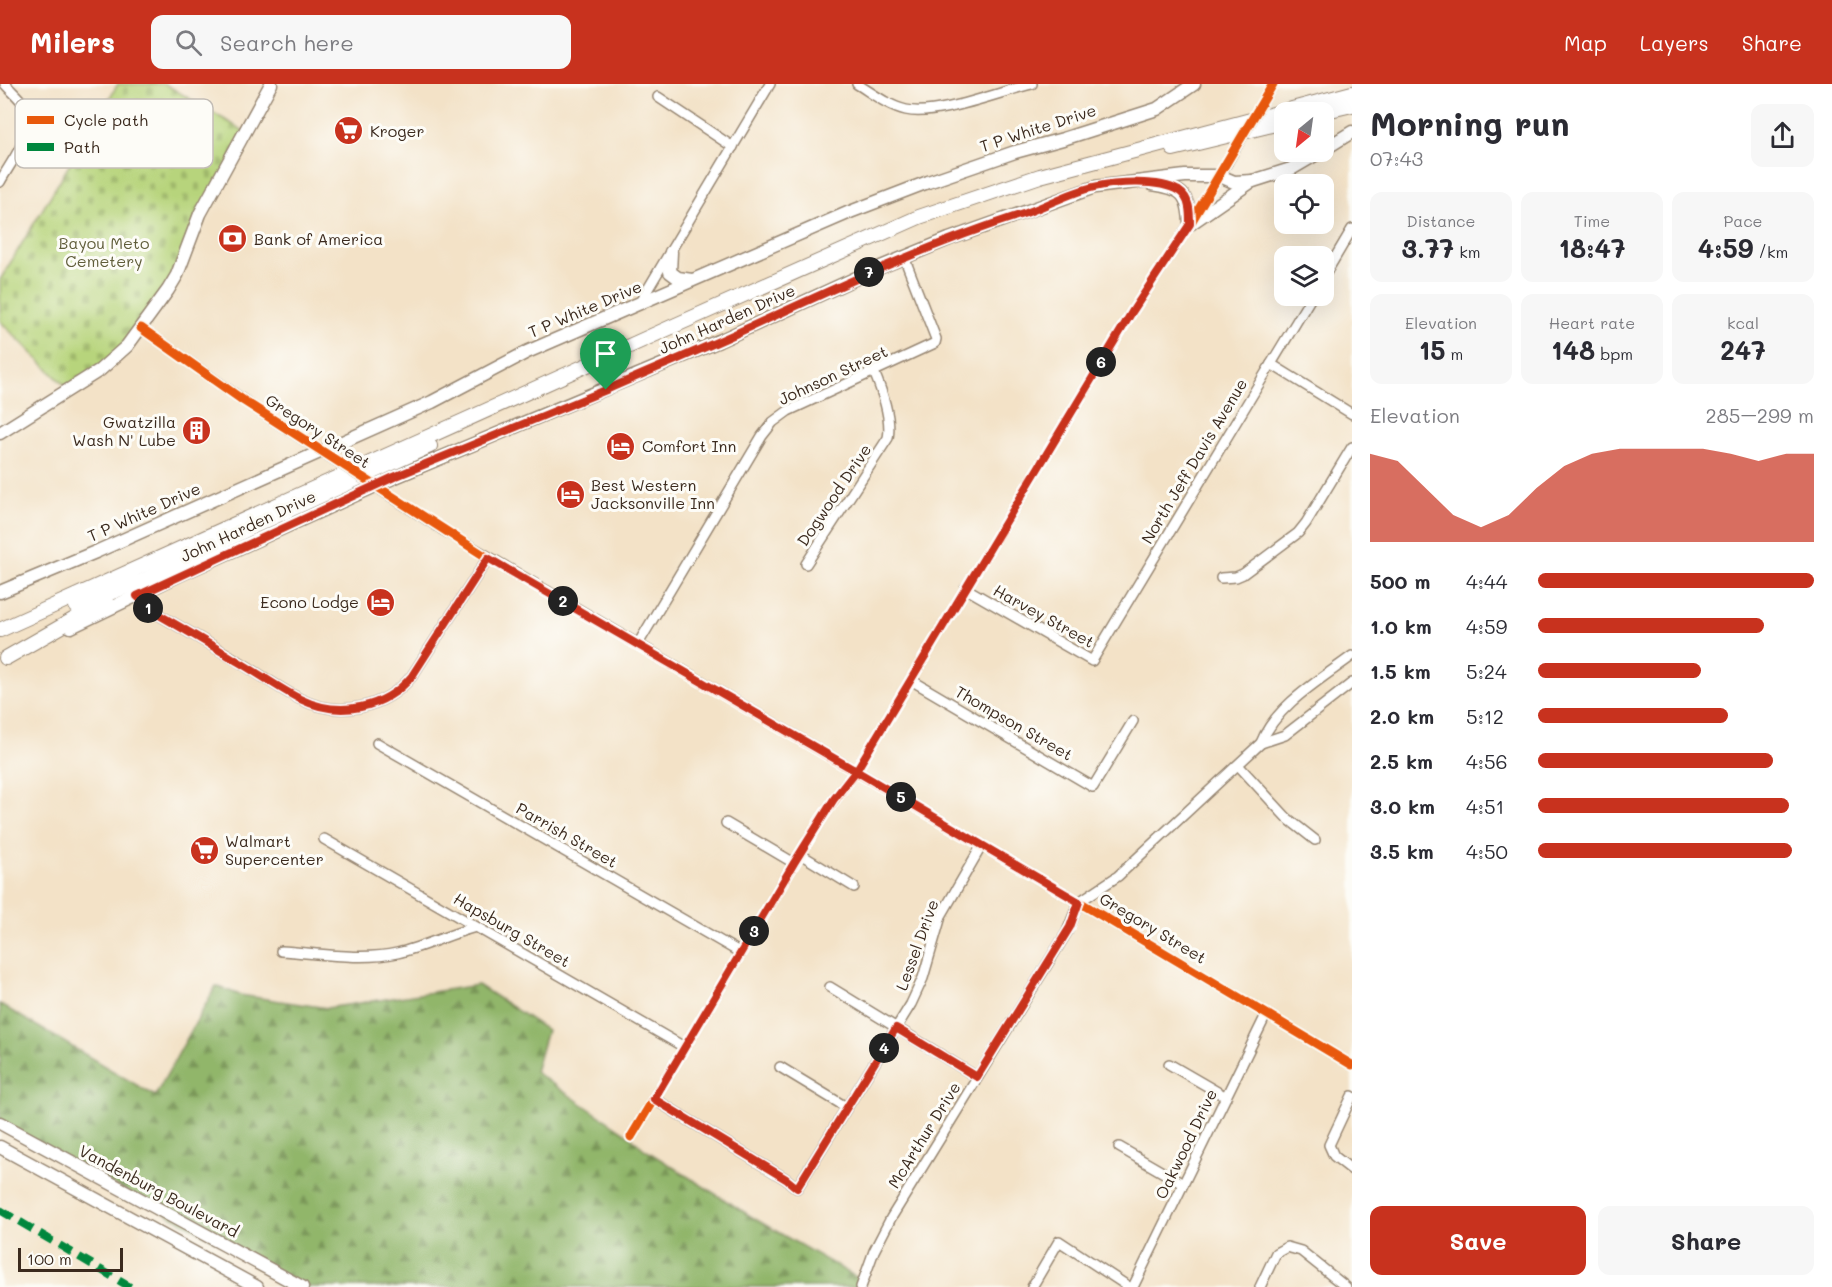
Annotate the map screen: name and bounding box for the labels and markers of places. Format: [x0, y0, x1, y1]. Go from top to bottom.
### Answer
supermarket icon: Kroger [333, 115, 365, 147]
place label: Kroger [370, 120, 424, 141]
bank icon: Bank of America [217, 223, 249, 255]
place label: Bank of America [254, 228, 383, 249]
pin: 7 [854, 257, 884, 287]
pin [580, 328, 631, 390]
pin: 6 [1086, 347, 1116, 377]
place label: Gwatzilla Wash N' Lube [72, 411, 176, 450]
building icon: Gwatzilla Wash N' Lube [181, 415, 213, 447]
hotel icon: Comfort Inn [605, 430, 637, 462]
place label: Comfort Inn [642, 435, 736, 456]
place label: Best Western Jacksonville Inn [591, 474, 715, 513]
hotel icon: Best Western Jacksonville Inn [554, 478, 586, 510]
hotel icon: Econo Lodge [364, 586, 396, 618]
pin: 2 [548, 586, 578, 616]
place label: Econo Lodge [260, 591, 359, 612]
pin: 1 [133, 593, 163, 623]
pin: 5 [886, 782, 916, 812]
place label: Walmart Supercenter [225, 830, 324, 869]
supermarket icon: Walmart Supercenter [188, 834, 220, 866]
pin: 3 [739, 916, 769, 946]
pin: 4 [869, 1033, 899, 1063]

